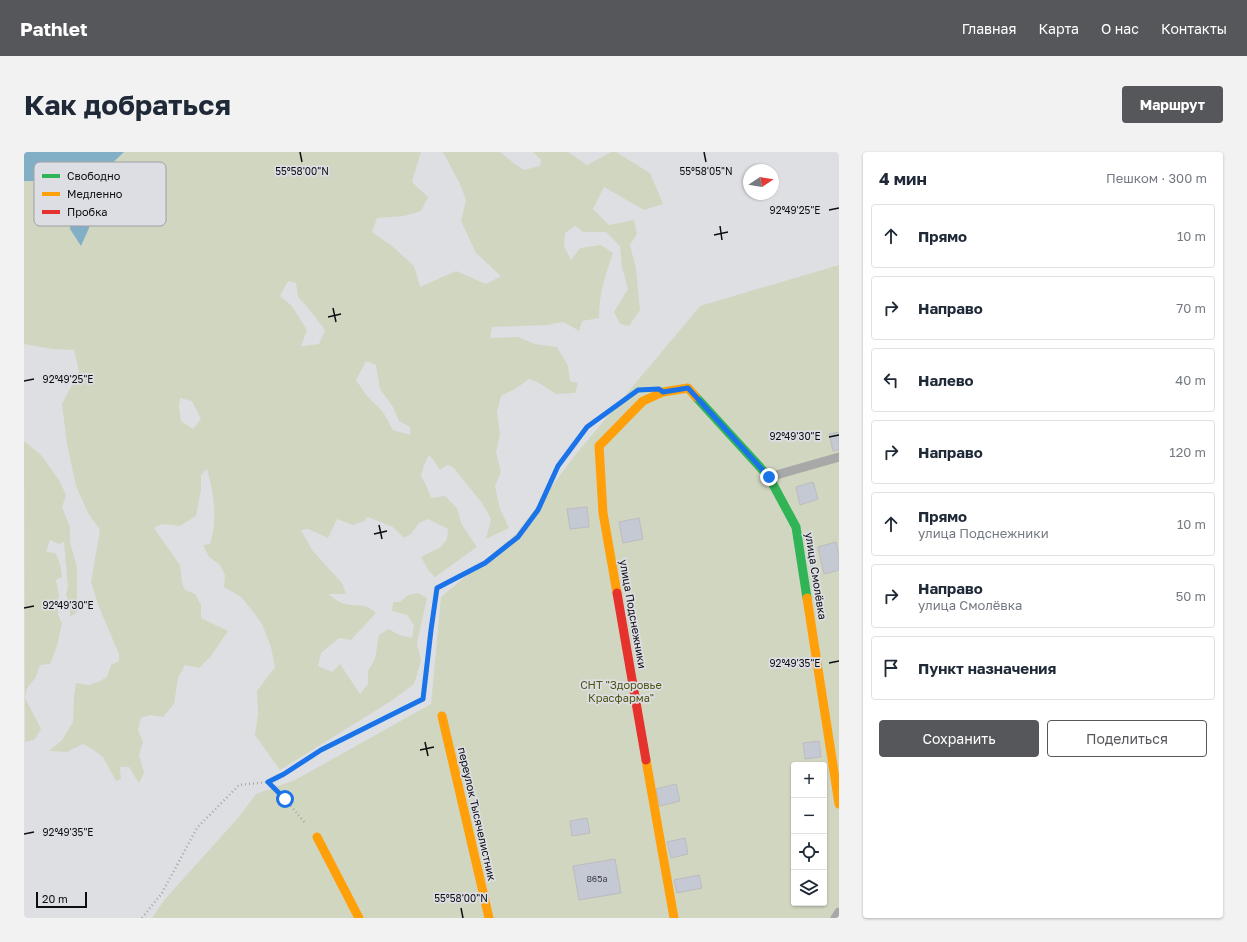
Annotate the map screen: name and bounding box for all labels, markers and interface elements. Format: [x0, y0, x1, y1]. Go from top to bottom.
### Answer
text: Pathlet [20, 17, 88, 40]
text: Главная [962, 20, 1016, 37]
text: Карта [1038, 20, 1079, 37]
text: О нас [1101, 20, 1139, 37]
text: Контакты [1161, 20, 1227, 37]
button: Маршрут [1122, 86, 1223, 123]
text: Как добраться [24, 88, 231, 121]
legend [34, 162, 166, 226]
north arrow [743, 164, 779, 200]
text: 55°58'00"N [275, 165, 329, 177]
text: 55°58'05"N [679, 165, 733, 177]
text: 4 мин [879, 168, 927, 189]
text: Свободно [67, 169, 121, 182]
text: Пешком · 300 m [1106, 170, 1207, 186]
text: Медленно [67, 187, 123, 200]
text: 92°49'25"E [770, 204, 820, 216]
text: Пробка [67, 205, 108, 218]
icon: ahead [880, 225, 902, 247]
text: Прямо [918, 227, 967, 245]
text: 10 m [1177, 228, 1206, 244]
icon: right [880, 297, 902, 319]
text: Направо [918, 299, 983, 317]
text: 70 m [1176, 300, 1206, 316]
icon: left [880, 369, 902, 391]
text: Налево [918, 371, 974, 389]
text: 40 m [1175, 372, 1206, 388]
text: 92°49'25"E [43, 373, 93, 385]
text: 92°49'30"E [769, 430, 821, 442]
icon: right [880, 441, 902, 463]
text: Направо [918, 443, 983, 461]
text: 120 m [1169, 444, 1206, 460]
route end [760, 468, 778, 486]
text: Прямо [918, 507, 967, 525]
icon: ahead [880, 513, 902, 535]
text: 10 m [1177, 516, 1206, 532]
text: улица Подснежники [918, 525, 1049, 541]
street label: улица Смолёвка [803, 531, 830, 621]
street label: улица Подснежники [617, 558, 649, 669]
text: Направо [918, 579, 983, 597]
icon: right [880, 585, 902, 607]
text: 50 m [1176, 588, 1206, 604]
text: улица Смолёвка [918, 597, 1022, 613]
text: 92°49'30"E [42, 599, 94, 611]
text: 92°49'35"E [770, 657, 820, 669]
icon: arrive [880, 657, 902, 679]
text: Пункт назначения [918, 659, 1056, 677]
park label: СНТ "Здоровье Красфарма" [580, 678, 662, 704]
button: Сохранить [879, 720, 1039, 757]
button: Поделиться [1047, 720, 1207, 757]
street label: переулок Тысячелистник [456, 746, 499, 883]
map controls [791, 762, 827, 906]
button: + [791, 762, 827, 798]
route start [276, 790, 294, 808]
button: − [791, 798, 827, 834]
text: 92°49'35"E [43, 826, 93, 838]
button: locate [791, 834, 827, 870]
button: layers [791, 870, 827, 906]
house number: 865а [586, 873, 608, 884]
scale bar [36, 890, 87, 909]
text: 20 m [42, 892, 68, 905]
text: 55°58'00"N [434, 892, 488, 904]

